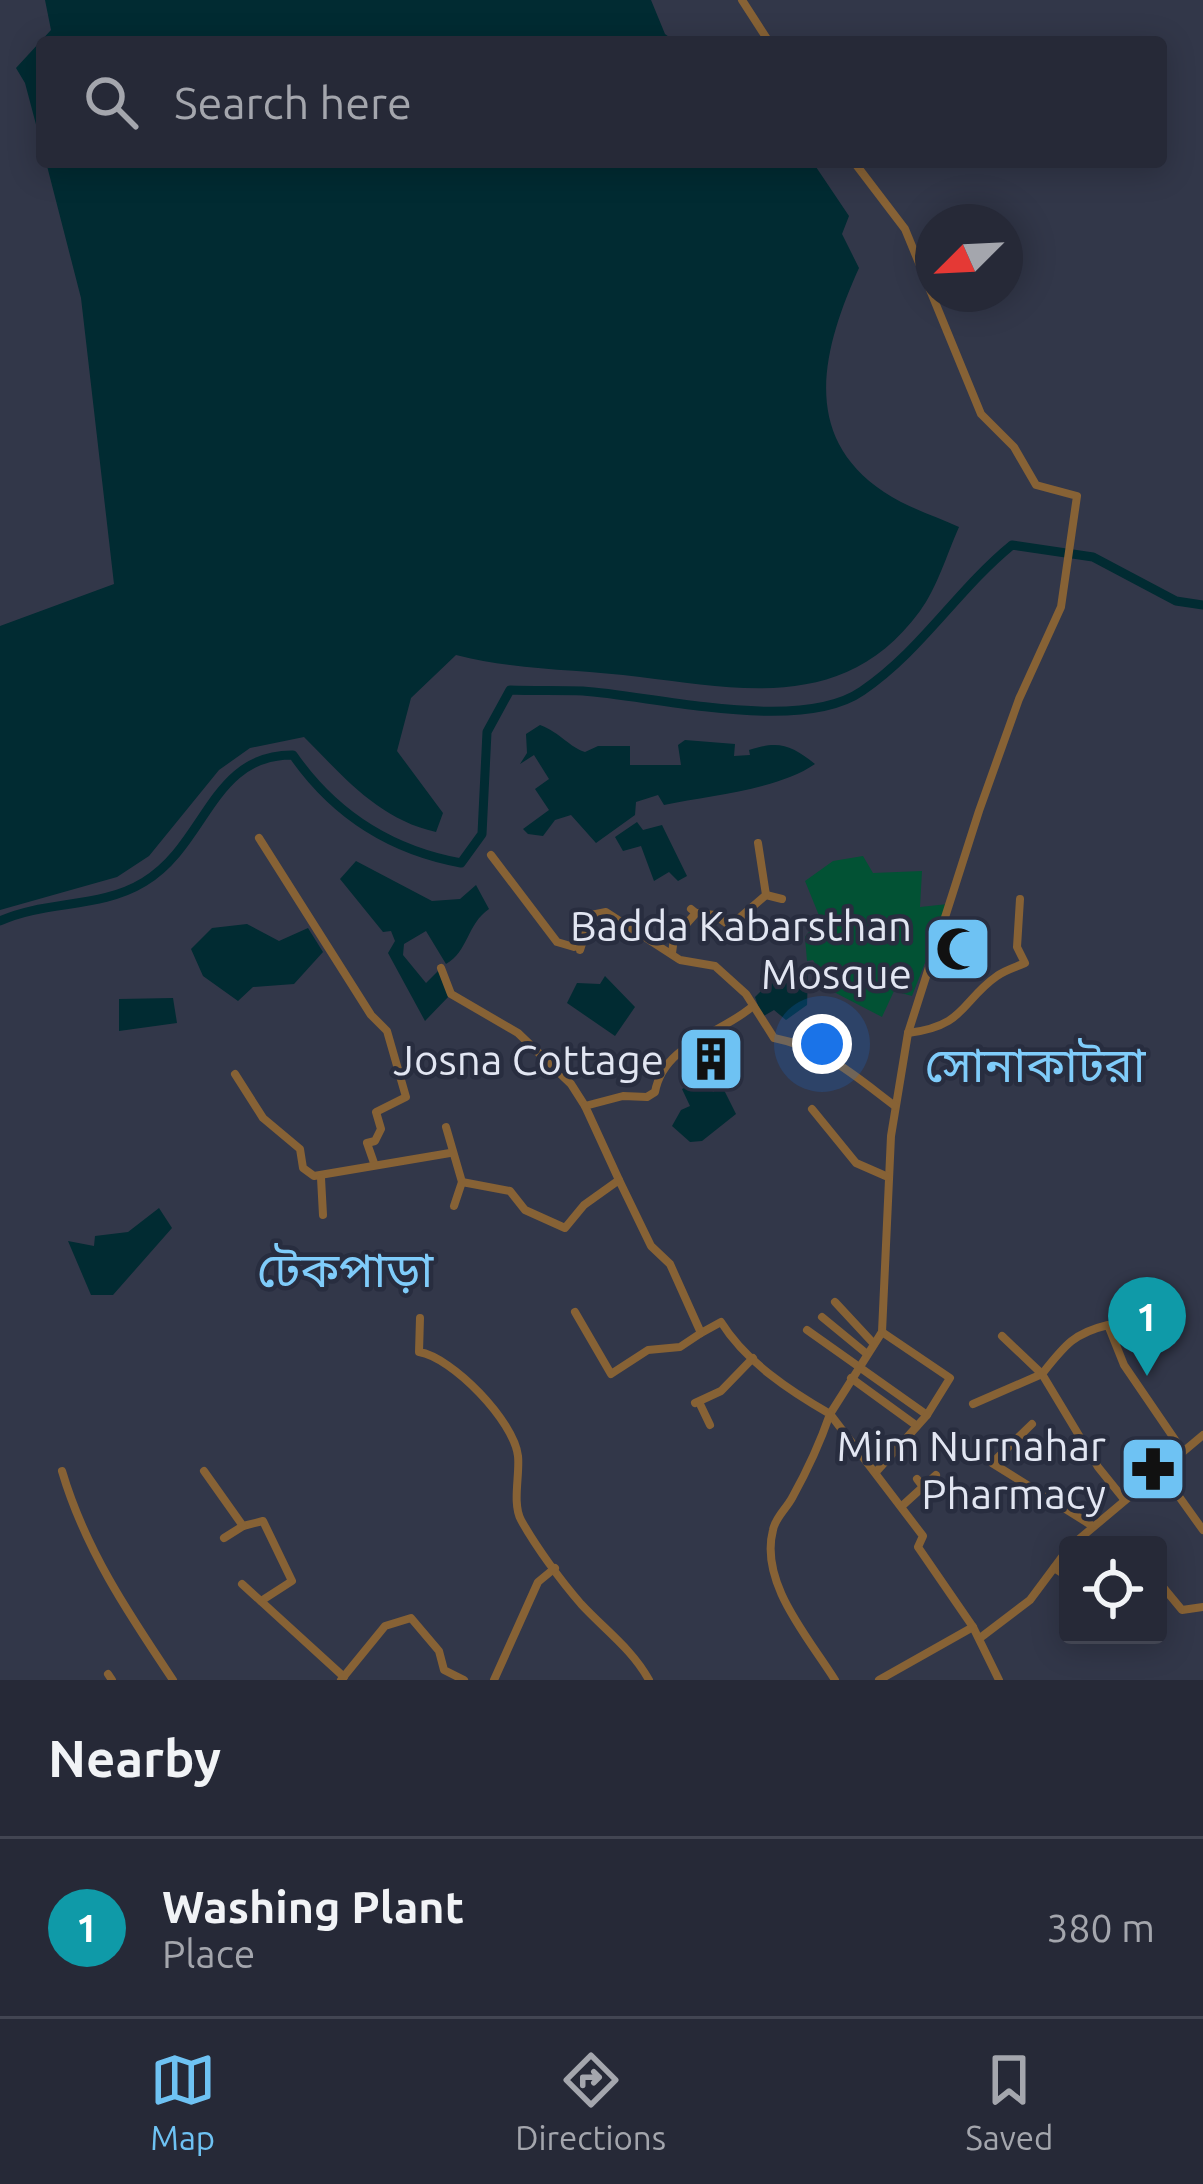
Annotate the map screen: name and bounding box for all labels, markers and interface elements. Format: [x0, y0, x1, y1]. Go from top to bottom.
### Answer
search box [36, 36, 1167, 168]
icon: search [78, 69, 144, 135]
text: Search here [174, 77, 412, 128]
north arrow [915, 204, 1023, 312]
place label: Badda Kabarsthan Mosque [570, 902, 912, 997]
mosque icon: Badda Kabarsthan Mosque [923, 914, 993, 984]
your location [792, 1014, 852, 1074]
building icon: Josna Cottage [676, 1024, 746, 1094]
place label: Josna Cottage [393, 1036, 664, 1083]
district label: সোনাকাটরা [925, 1037, 1147, 1091]
district label: টেকপাড়া [257, 1242, 434, 1296]
pin: 1 [1108, 1277, 1186, 1376]
place label: Mim Nurnahar Pharmacy [836, 1422, 1106, 1517]
pharmacy icon: Mim Nurnahar Pharmacy [1118, 1434, 1188, 1504]
map controls [1059, 1536, 1167, 1644]
button: locate [1059, 1536, 1167, 1644]
text: Nearby [48, 1729, 221, 1787]
text: Washing Plant [162, 1881, 464, 1932]
text: 1 [76, 1906, 98, 1949]
text: 380 m [1046, 1906, 1155, 1949]
text: Place [162, 1932, 255, 1975]
tab: Map [150, 2047, 216, 2156]
tab: Directions [515, 2047, 666, 2156]
tab: Saved [965, 2047, 1053, 2156]

